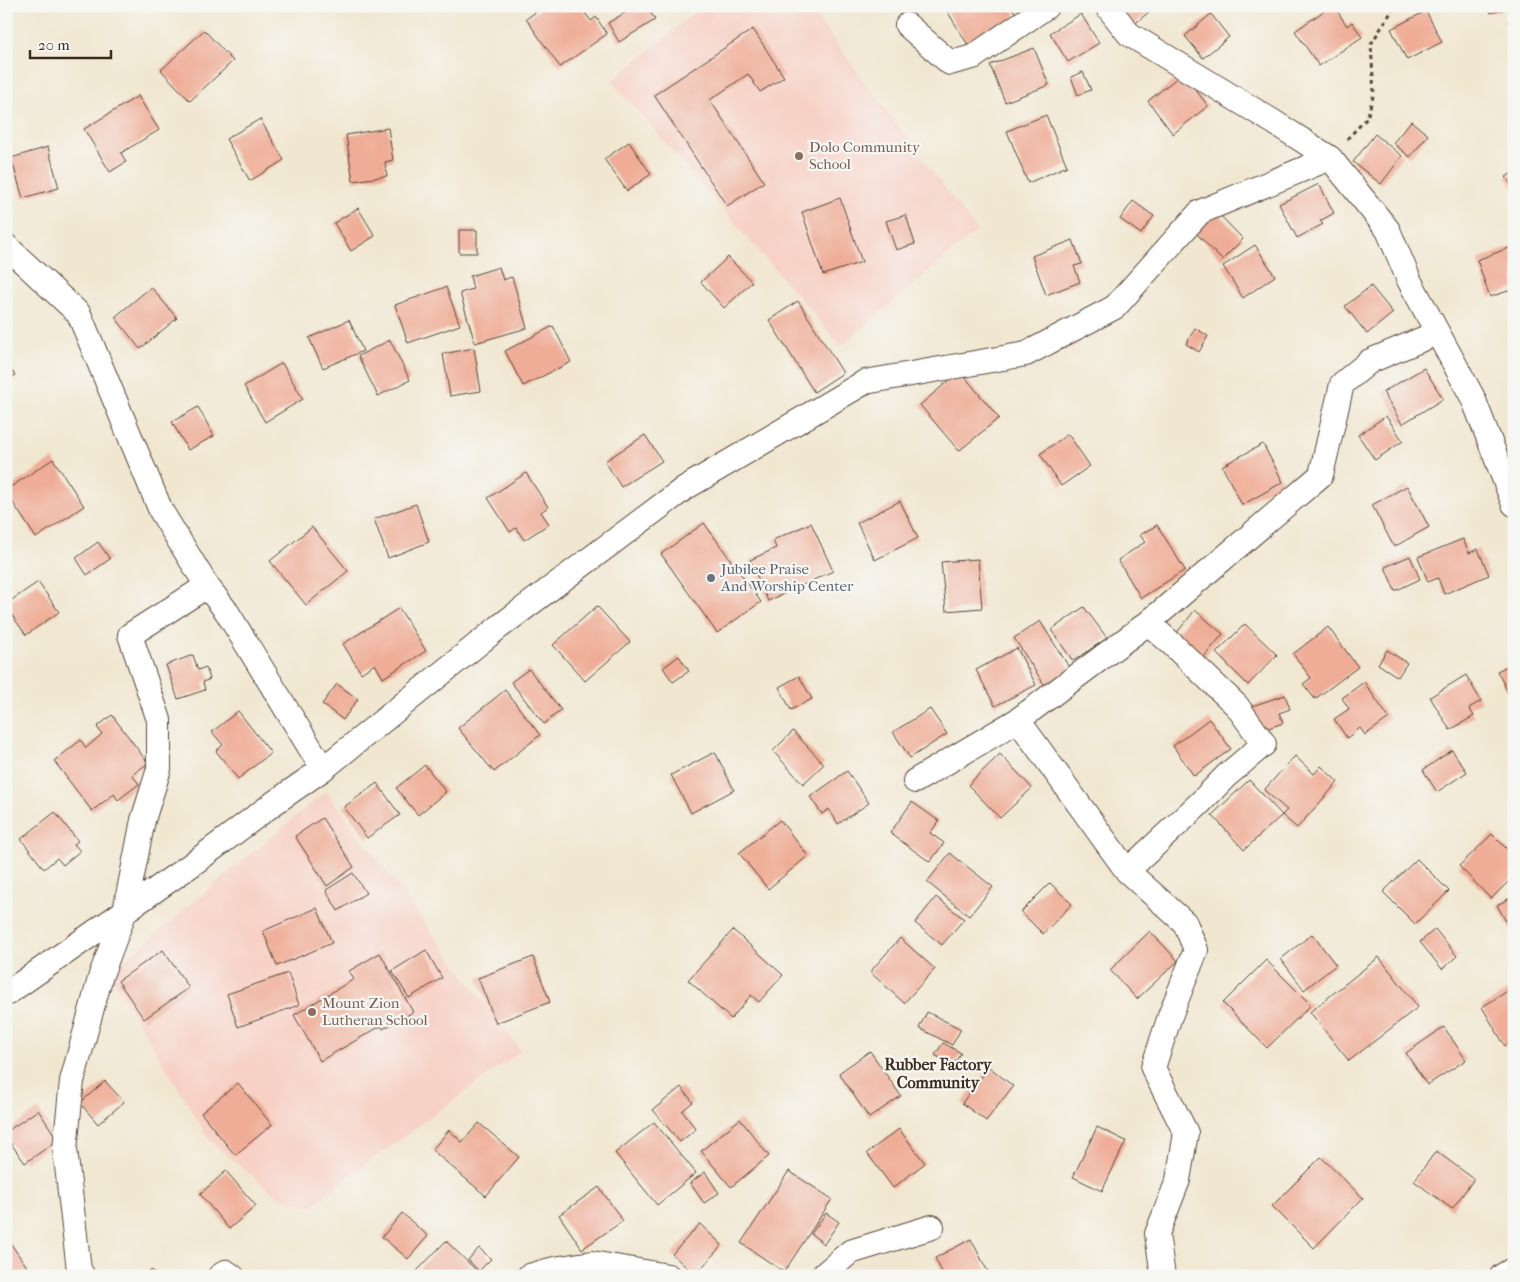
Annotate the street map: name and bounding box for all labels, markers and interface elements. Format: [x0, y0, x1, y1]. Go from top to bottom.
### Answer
scale bar [30, 28, 111, 60]
text: 20 m [38, 36, 70, 54]
place label: Dolo Community School [809, 138, 921, 173]
marker: Dolo Community School [793, 150, 805, 162]
place label: Jubilee Praise And Worship Center [720, 560, 854, 595]
marker: Jubilee Praise And Worship Center [705, 572, 717, 584]
place label: Mount Zion Lutheran School [322, 994, 428, 1029]
marker: Mount Zion Lutheran School [306, 1006, 318, 1018]
district label: Rubber Factory Community [884, 1055, 993, 1093]

